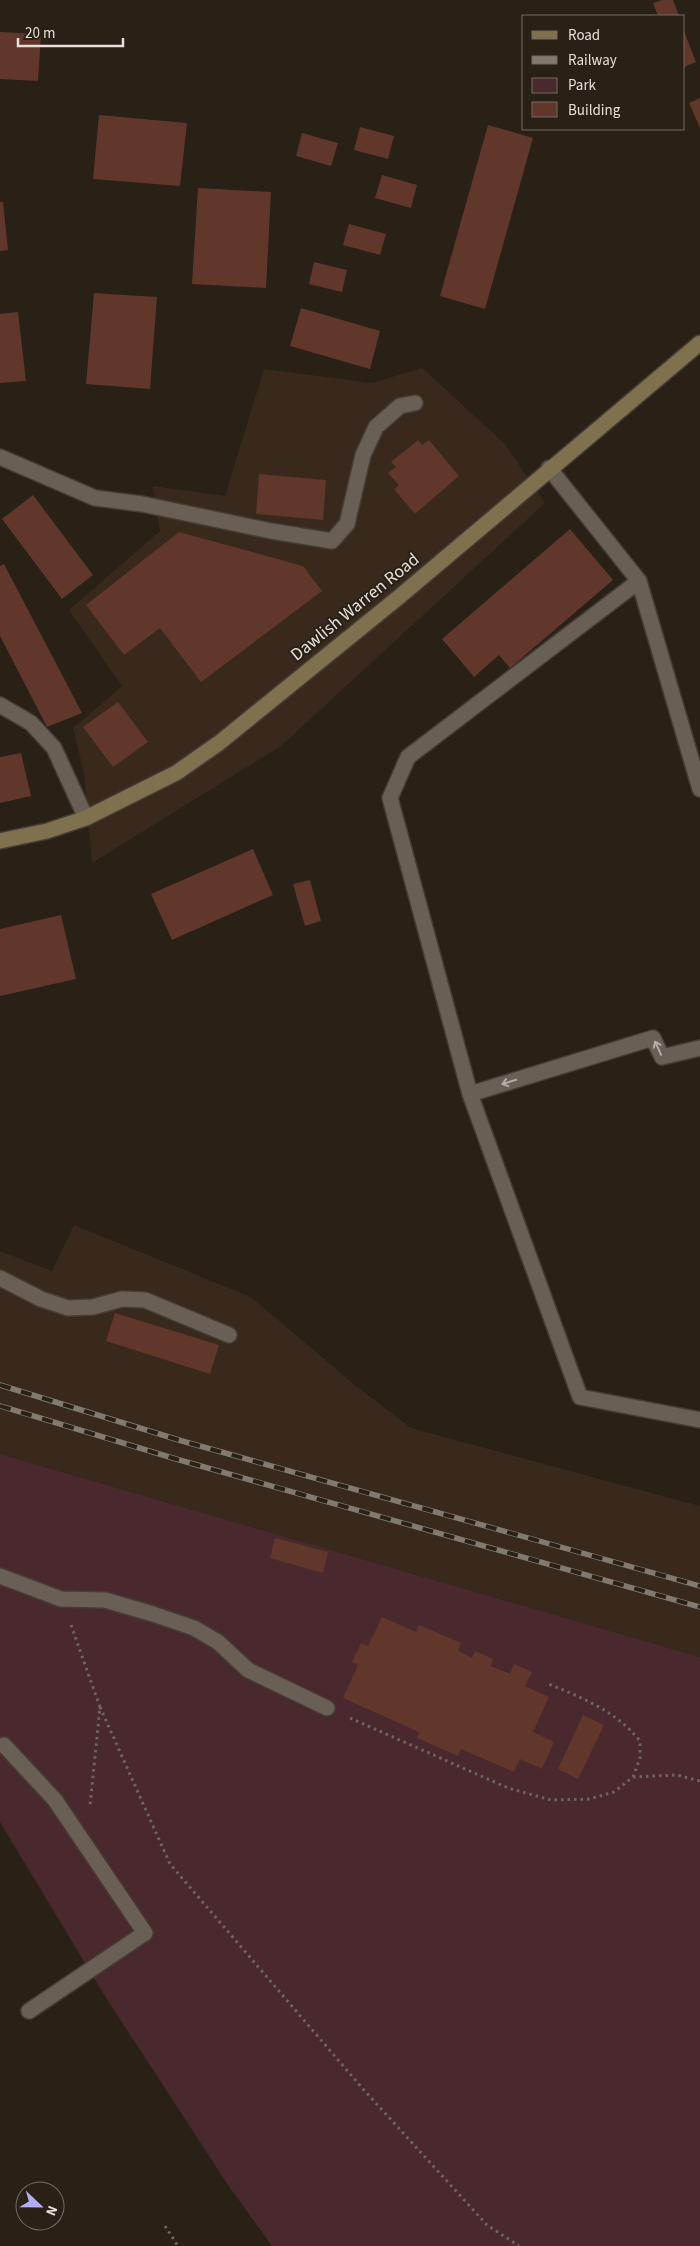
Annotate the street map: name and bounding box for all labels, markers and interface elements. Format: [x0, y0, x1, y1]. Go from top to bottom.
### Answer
scale bar [18, 15, 122, 47]
legend [522, 15, 685, 130]
text: 20 m [25, 23, 55, 44]
text: Road [568, 25, 600, 46]
text: Railway [568, 50, 617, 71]
text: Park [568, 75, 597, 96]
text: Building [568, 100, 621, 121]
street label: Dawlish Warren Road [285, 547, 425, 667]
one-way arrow [652, 1041, 662, 1056]
one-way arrow [501, 1078, 517, 1088]
north arrow [15, 2181, 65, 2231]
text: N [40, 2202, 62, 2219]

